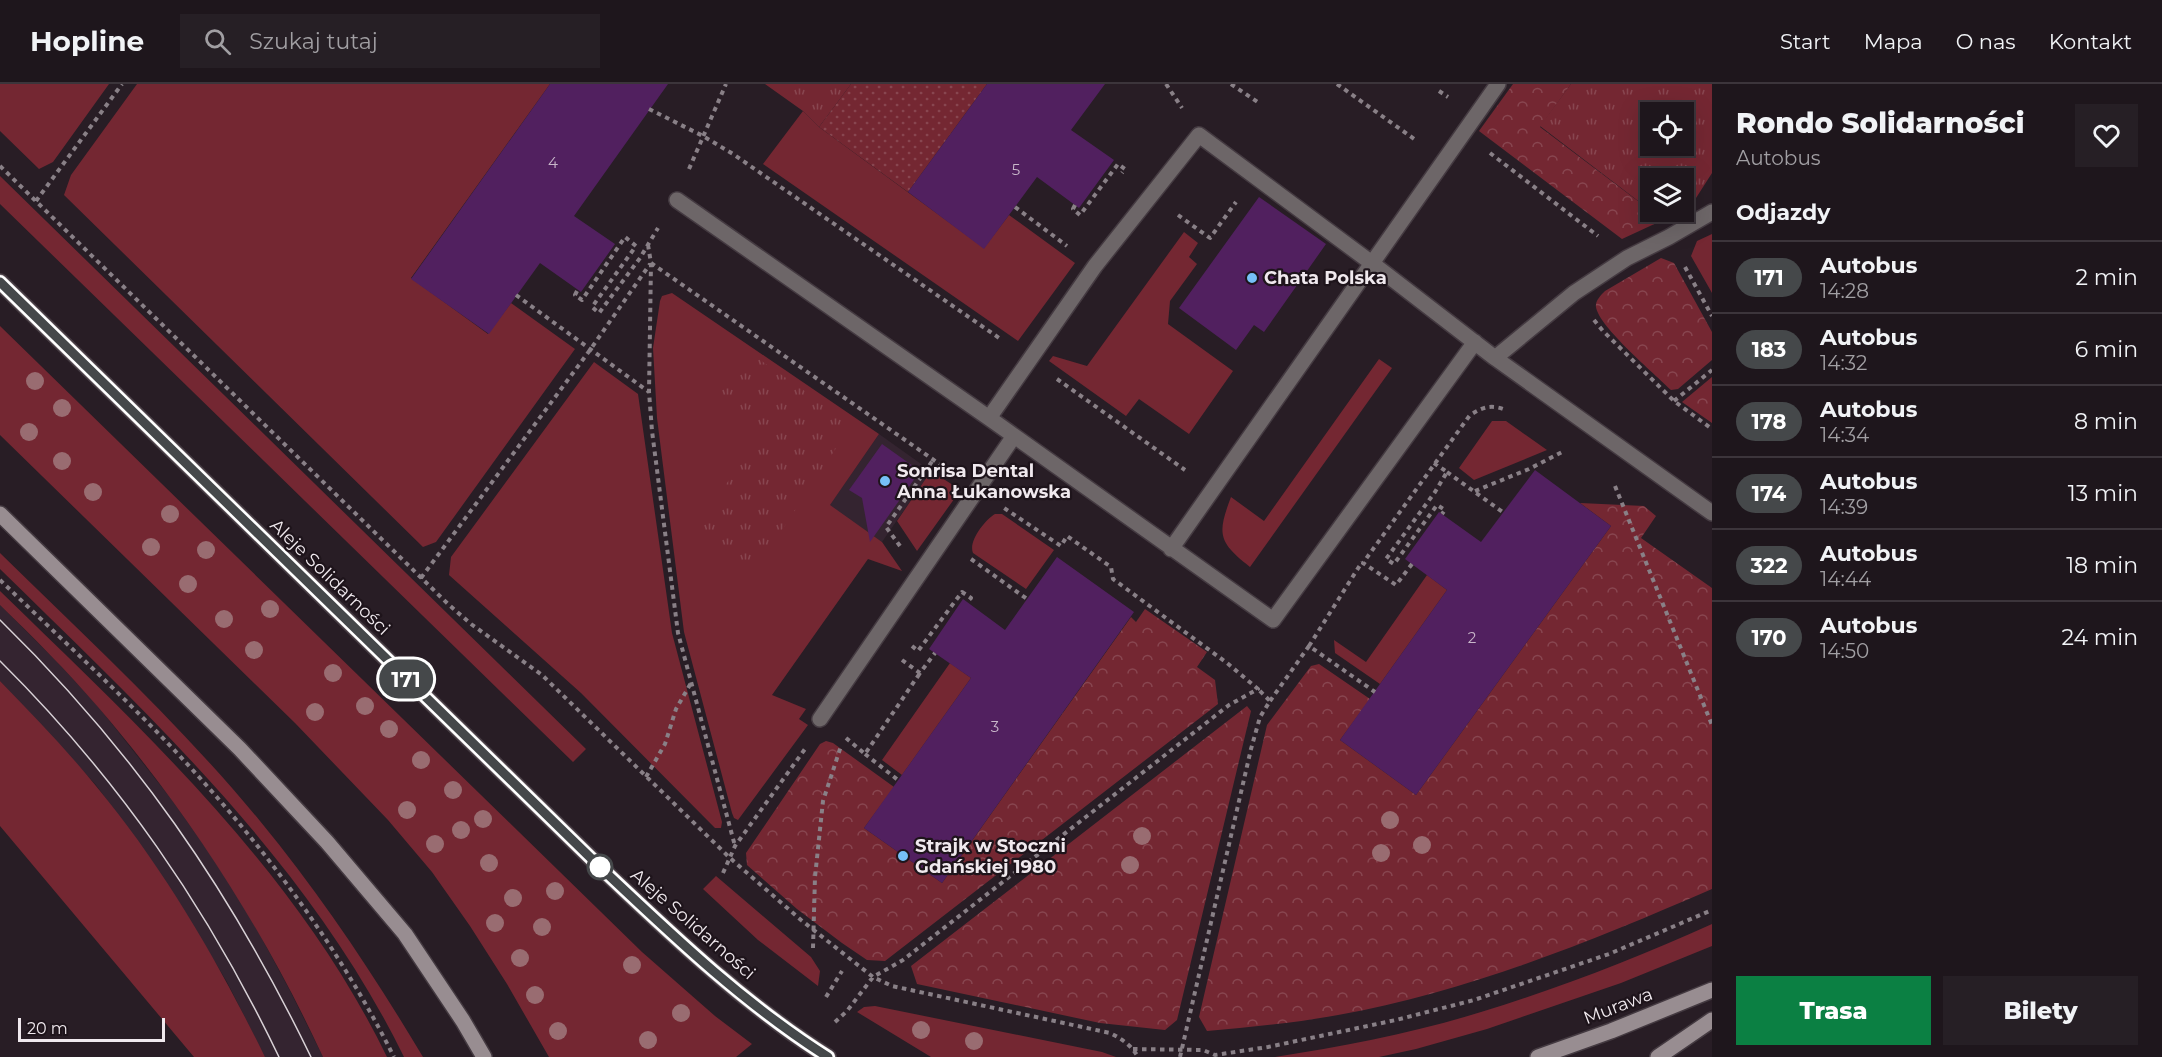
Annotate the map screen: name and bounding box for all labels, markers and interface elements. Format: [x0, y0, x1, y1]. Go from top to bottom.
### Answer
search box [180, 14, 600, 68]
text: Hopline [30, 24, 144, 58]
icon: search [201, 25, 234, 58]
text: Szukaj tutaj [249, 28, 378, 55]
text: Start [1780, 29, 1831, 54]
text: Mapa [1864, 29, 1923, 54]
text: O nas [1956, 29, 2016, 54]
text: Kontakt [2049, 29, 2132, 54]
map controls [1640, 102, 1694, 222]
button: locate [1640, 102, 1694, 156]
button: heart [2075, 104, 2138, 167]
text: Rondo Solidarności [1736, 106, 2024, 140]
text: Autobus [1736, 146, 1821, 170]
house number: 4 [548, 153, 558, 172]
house number: 5 [1012, 160, 1020, 179]
button: layers [1640, 168, 1694, 222]
text: Odjazdy [1736, 199, 1830, 226]
text: Autobus [1820, 252, 1917, 279]
text: 2 min [2076, 264, 2138, 291]
text: 171 [1754, 265, 1784, 290]
place label: Chata Polska [1264, 267, 1387, 289]
marker: Chata Polska [1245, 271, 1259, 285]
text: 14:28 [1820, 279, 1869, 303]
text: Autobus [1820, 324, 1917, 351]
text: 6 min [2075, 336, 2138, 363]
text: 183 [1752, 337, 1786, 362]
text: 14:32 [1820, 351, 1867, 375]
text: Autobus [1820, 396, 1917, 423]
text: 8 min [2074, 408, 2138, 435]
text: 178 [1752, 409, 1786, 434]
text: 14:34 [1820, 423, 1869, 447]
place label: Sonrisa Dental Anna Łukanowska [896, 460, 1071, 503]
text: Autobus [1820, 468, 1917, 495]
marker: Sonrisa Dental Anna Łukanowska [878, 474, 892, 488]
text: 13 min [2068, 480, 2138, 507]
text: 174 [1752, 481, 1786, 506]
text: 14:39 [1820, 495, 1868, 519]
street label: Aleje Solidarności [266, 514, 394, 640]
text: Autobus [1820, 540, 1917, 567]
text: 18 min [2066, 552, 2138, 579]
text: 322 [1750, 553, 1788, 578]
text: 14:44 [1820, 567, 1871, 591]
text: Autobus [1820, 612, 1917, 639]
text: 24 min [2062, 624, 2138, 651]
text: 170 [1751, 625, 1787, 650]
house number: 2 [1468, 628, 1476, 647]
text: 14:50 [1820, 639, 1869, 663]
line badge: 171 [372, 660, 440, 698]
text: 171 [391, 667, 421, 692]
house number: 3 [991, 717, 999, 736]
place label: Strajk w Stoczni Gdańskiej 1980 [915, 835, 1066, 878]
marker: Strajk w Stoczni Gdańskiej 1980 [896, 849, 910, 863]
unlabelled marker [587, 854, 613, 880]
street label: Aleje Solidarności [626, 864, 760, 984]
button: Trasa [1736, 976, 1931, 1045]
button: Bilety [1943, 976, 2138, 1045]
street label: Murawa [1580, 983, 1656, 1029]
scale bar [18, 1015, 165, 1042]
text: 20 m [27, 1019, 68, 1038]

